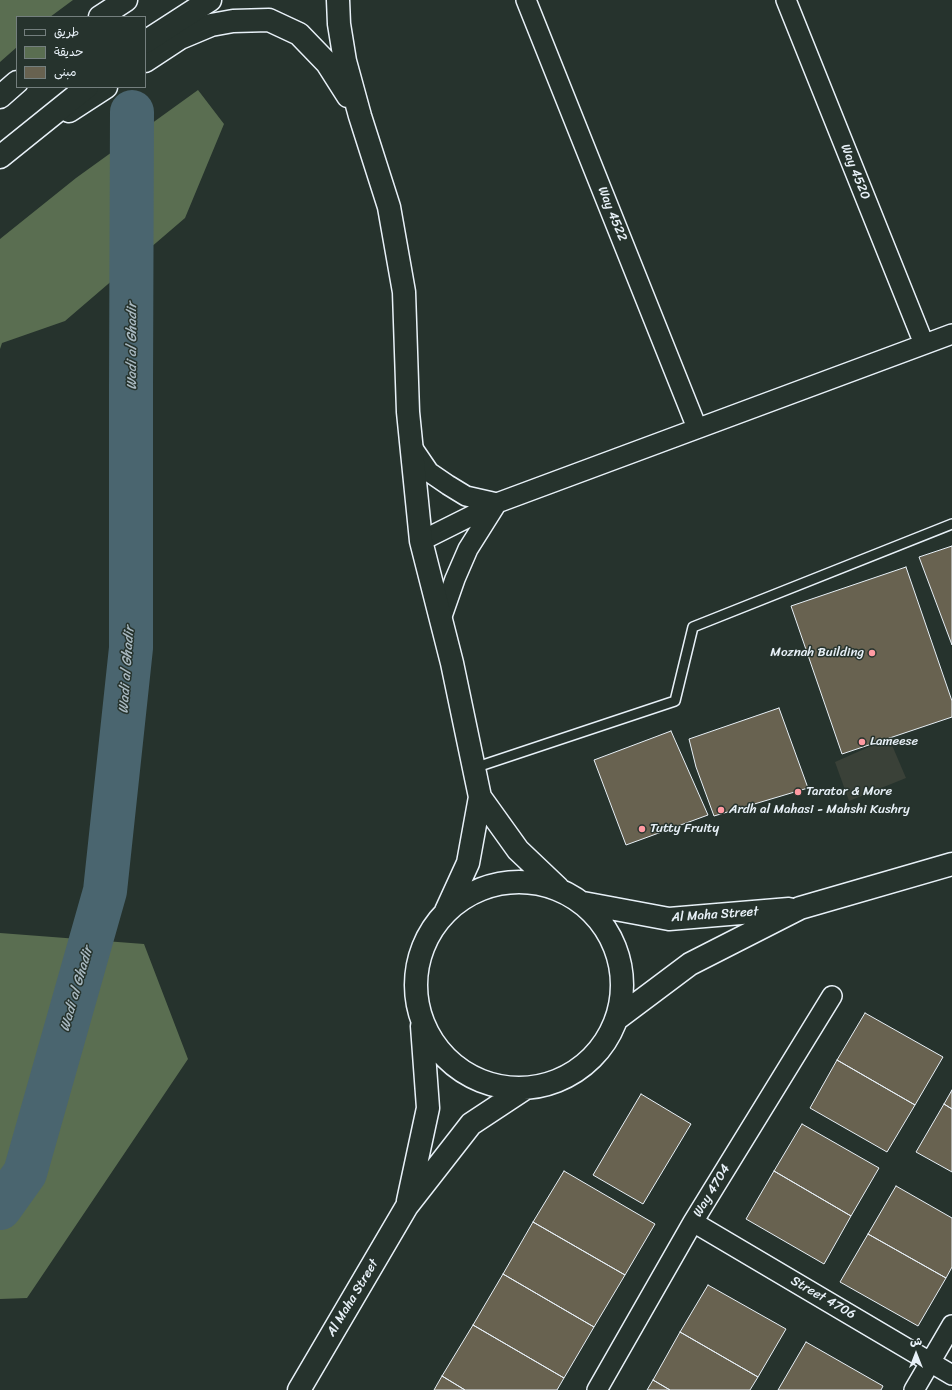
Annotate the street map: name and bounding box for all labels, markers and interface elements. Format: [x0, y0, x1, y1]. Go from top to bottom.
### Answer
legend [16, 16, 146, 88]
text: طريق [54, 21, 79, 43]
text: حديقة [54, 41, 83, 63]
text: مبنى [54, 61, 77, 83]
street label: Way 4520 [837, 142, 873, 202]
street label: Way 4522 [594, 184, 630, 244]
water label: Wadi al Ghadir [124, 302, 140, 390]
water label: Wadi al Ghadir [116, 626, 138, 714]
place label: Moznah Building [770, 645, 864, 661]
marker: Moznah Building [867, 648, 877, 658]
place label: Lameese [870, 734, 918, 750]
marker: Lameese [857, 737, 867, 747]
place label: Tarator & More [806, 784, 892, 800]
marker: Tarator & More [793, 787, 803, 797]
place label: Ardh al Mahasi - Mahshi Kushry [729, 802, 910, 818]
marker: Ardh al Mahasi - Mahshi Kushry [716, 805, 726, 815]
place label: Tutty Fruity [650, 821, 719, 837]
marker: Tutty Fruity [637, 824, 647, 834]
street label: Al Maha Street [671, 904, 759, 926]
water label: Wadi al Ghadir [57, 945, 97, 1033]
street label: Way 4704 [690, 1162, 734, 1220]
street label: Al Maha Street [324, 1257, 382, 1339]
street label: Street 4706 [788, 1273, 858, 1323]
text: ش [910, 1332, 922, 1351]
north arrow [896, 1334, 936, 1374]

